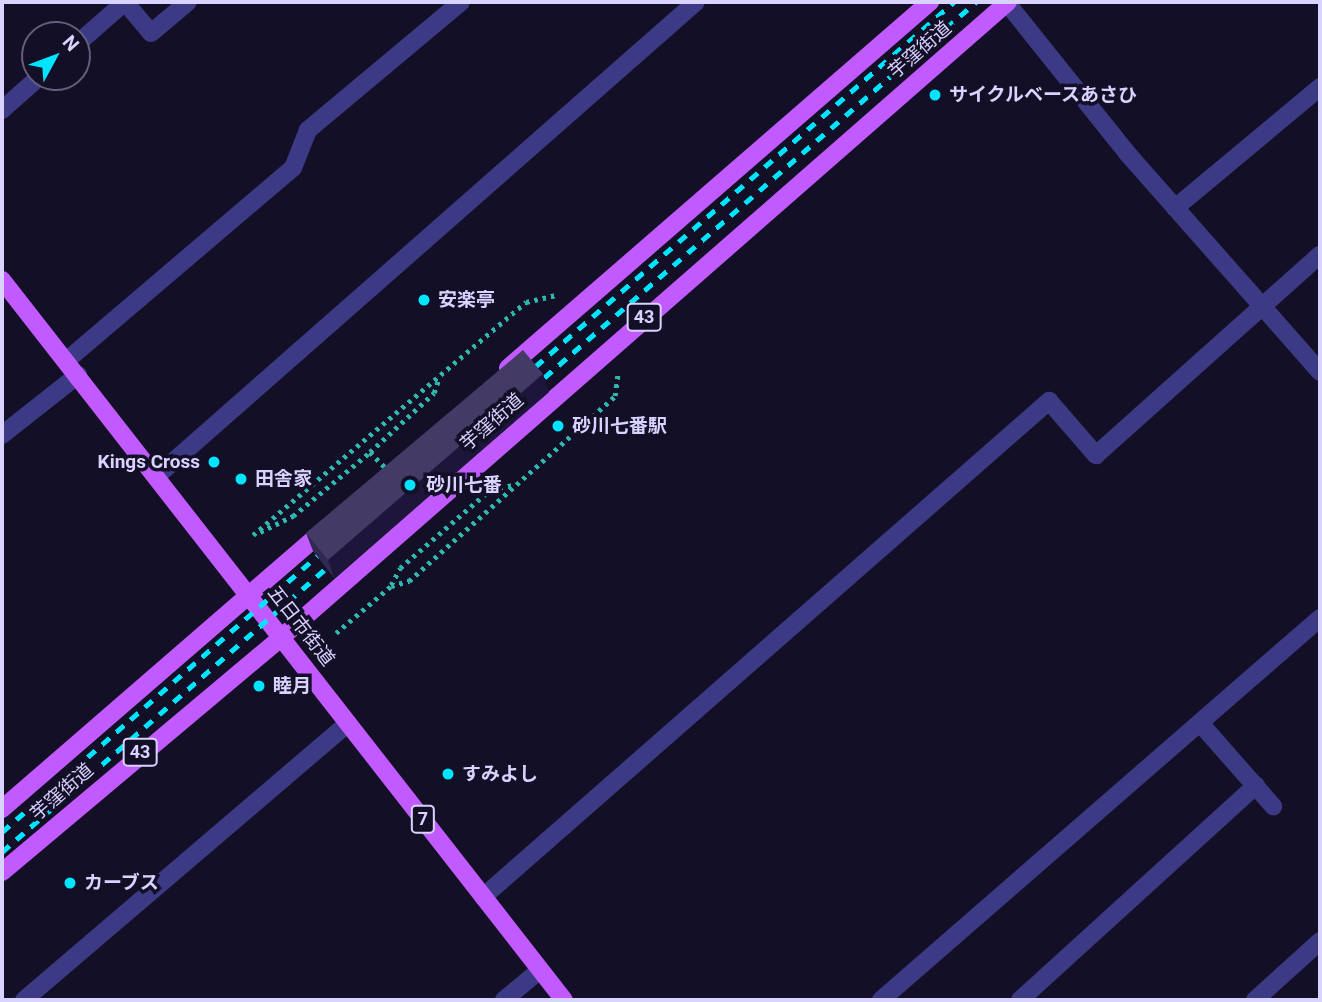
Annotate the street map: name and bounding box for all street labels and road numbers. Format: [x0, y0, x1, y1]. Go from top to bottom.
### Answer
street label: 芋窪街道 [884, 16, 956, 84]
road number: 43 [626, 302, 662, 332]
street label: 芋窪街道 [456, 388, 528, 456]
street label: 五日市街道 [263, 582, 339, 670]
road number: 43 [122, 738, 158, 766]
street label: 芋窪街道 [26, 758, 98, 826]
road number: 7 [411, 804, 435, 834]

